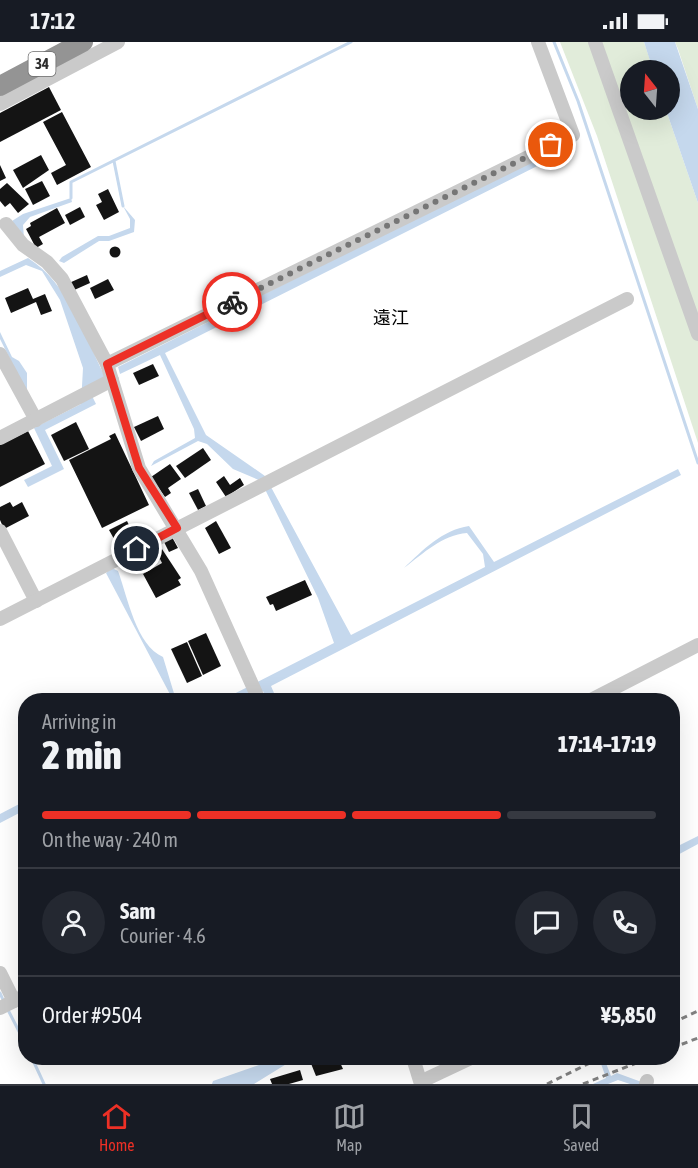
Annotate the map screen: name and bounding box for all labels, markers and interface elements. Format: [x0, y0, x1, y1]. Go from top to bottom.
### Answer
text: 17:12 [30, 8, 75, 34]
road number: 34 [28, 52, 56, 76]
north arrow [620, 60, 680, 120]
map controls [620, 60, 680, 120]
pin [525, 119, 576, 170]
icon: bag [534, 128, 567, 161]
courier [202, 272, 262, 332]
icon: bike [216, 286, 249, 319]
district label: 遠江 [373, 307, 409, 328]
pin [111, 523, 162, 574]
icon: home [120, 532, 153, 565]
text: Arriving in [42, 710, 116, 733]
text: 17:14–17:19 [558, 731, 656, 757]
text: 2 min [42, 733, 122, 777]
text: On the way · 240 m [42, 828, 178, 851]
button: person [42, 891, 105, 954]
button: chat [515, 891, 578, 954]
button: phone [593, 891, 656, 954]
text: Sam [120, 898, 155, 924]
text: Courier · 4.6 [120, 924, 206, 947]
text: Order #9504 [42, 1002, 142, 1028]
text: ¥5,850 [601, 1002, 656, 1028]
tab: Home [99, 1100, 135, 1154]
tab: Map [333, 1100, 366, 1154]
tab: Saved [564, 1100, 599, 1154]

